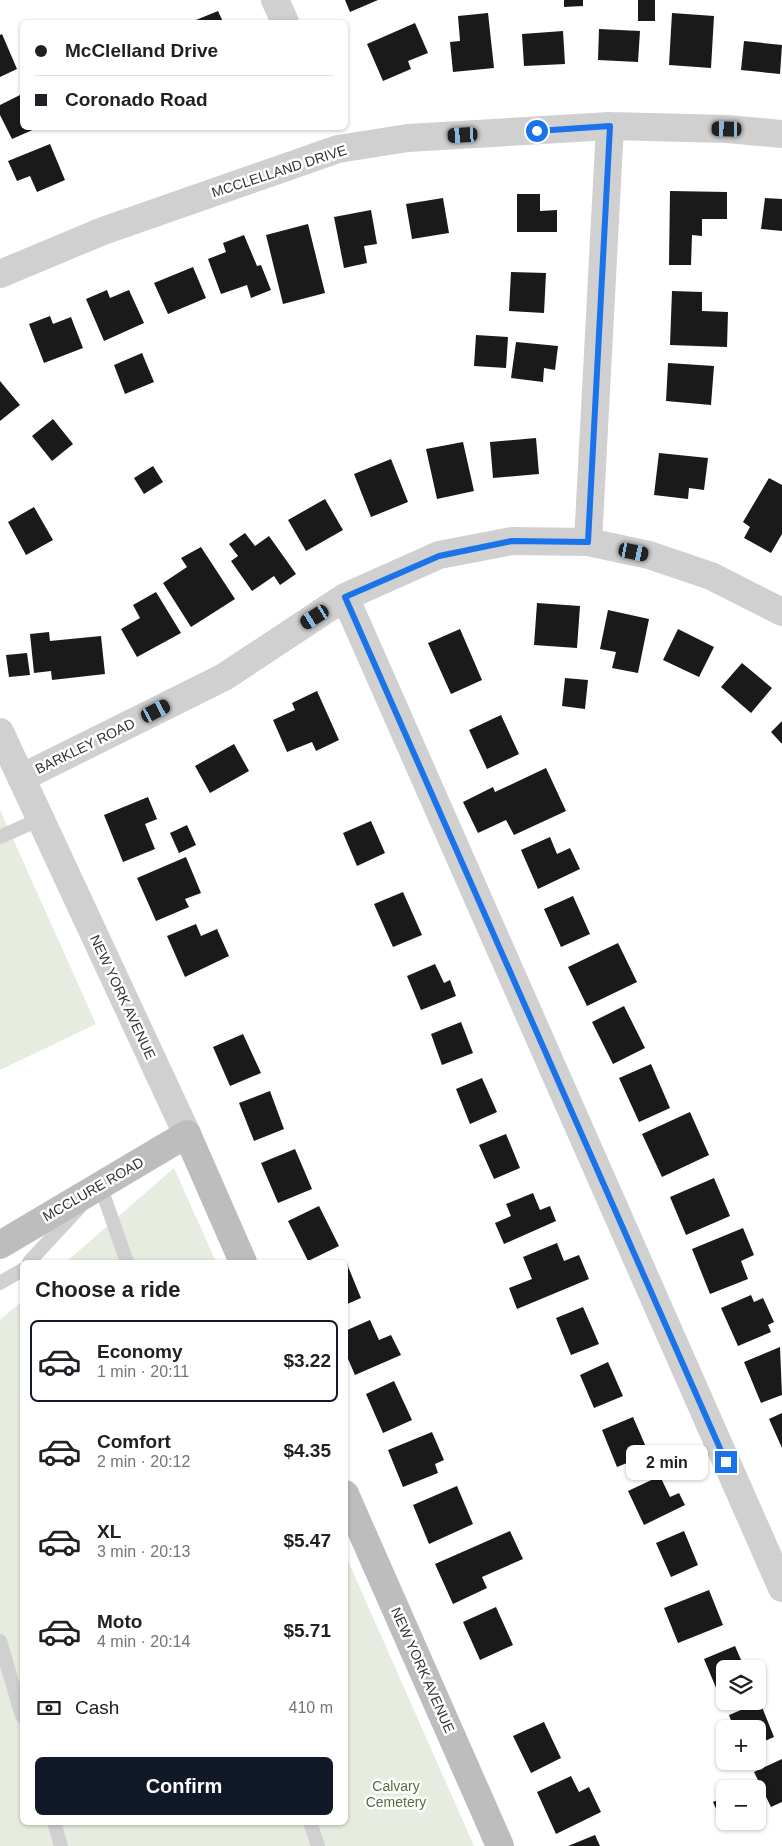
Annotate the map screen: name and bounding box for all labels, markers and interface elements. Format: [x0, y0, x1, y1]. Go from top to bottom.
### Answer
text: McClelland Drive [65, 40, 218, 61]
text: Coronado Road [65, 89, 208, 110]
route start [526, 120, 548, 142]
car [711, 121, 742, 137]
car [447, 127, 478, 143]
street label: MCCLELLAND DRIVE [210, 142, 348, 200]
car [617, 542, 650, 562]
car [298, 603, 331, 631]
car [139, 698, 172, 724]
street label: BARKLEY ROAD [33, 715, 137, 777]
street label: NEW YORK AVENUE [87, 932, 159, 1062]
street label: MCCLURE ROAD [40, 1154, 146, 1224]
text: Choose a ride [35, 1277, 180, 1302]
icon: car [37, 1339, 82, 1384]
text: Economy [97, 1341, 183, 1362]
text: $3.22 [283, 1350, 331, 1371]
text: 1 min · 20:11 [97, 1363, 189, 1380]
icon: car [37, 1429, 82, 1474]
text: Comfort [97, 1431, 171, 1452]
text: $4.35 [283, 1440, 331, 1461]
callout: 2 min [626, 1444, 708, 1480]
route end [715, 1451, 737, 1473]
text: 2 min · 20:12 [97, 1453, 190, 1470]
text: 2 min [646, 1454, 688, 1471]
icon: car [37, 1519, 82, 1564]
text: XL [97, 1521, 121, 1542]
text: $5.47 [283, 1530, 331, 1551]
text: 3 min · 20:13 [97, 1543, 190, 1560]
street label: NEW YORK AVENUE [388, 1605, 458, 1735]
icon: car [37, 1609, 82, 1654]
text: Moto [97, 1611, 142, 1632]
text: $5.71 [283, 1620, 331, 1641]
text: 4 min · 20:14 [97, 1633, 190, 1650]
map controls [716, 1660, 766, 1830]
button: layers [716, 1660, 766, 1710]
icon: cash [35, 1694, 63, 1722]
text: Cash [75, 1697, 119, 1718]
text: 410 m [289, 1699, 333, 1716]
button: + [716, 1720, 766, 1770]
button: Confirm [35, 1757, 333, 1815]
park label: Calvary Cemetery [366, 1778, 426, 1810]
button: − [716, 1780, 766, 1830]

